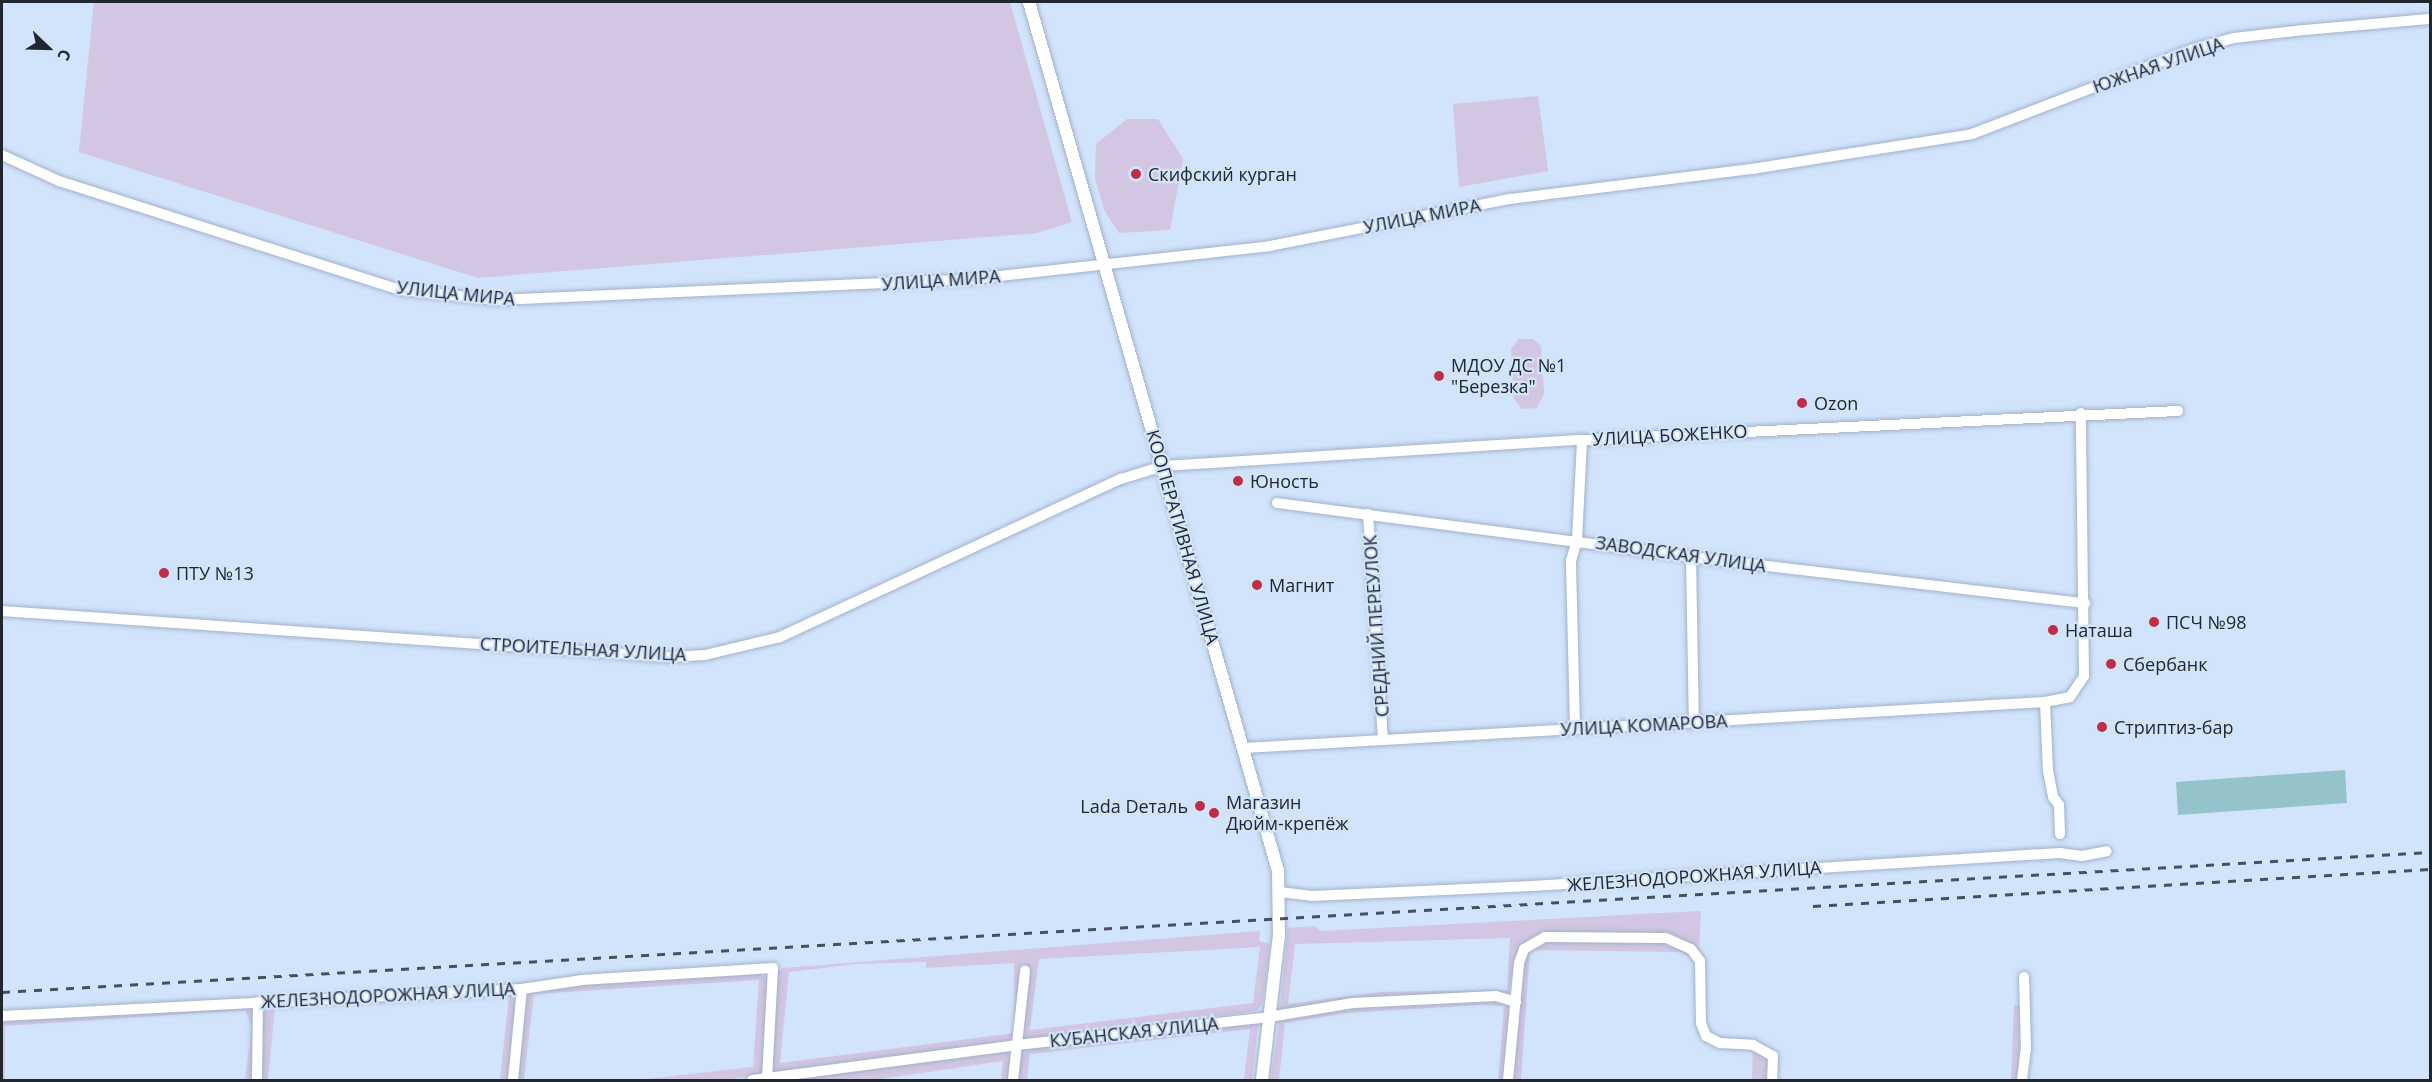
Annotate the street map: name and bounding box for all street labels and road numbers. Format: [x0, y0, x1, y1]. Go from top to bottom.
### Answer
street label: ЮЖНАЯ УЛИЦА [2090, 33, 2226, 97]
street label: УЛИЦА МИРА [1362, 194, 1482, 238]
street label: УЛИЦА МИРА [881, 265, 1001, 295]
street label: УЛИЦА МИРА [396, 276, 516, 310]
street label: УЛИЦА БОЖЕНКО [1592, 420, 1748, 450]
street label: КООПЕРАТИВНАЯ УЛИЦА [1142, 427, 1224, 647]
street label: ЗАВОДСКАЯ УЛИЦА [1594, 531, 1768, 577]
street label: СРЕДНИЙ ПЕРЕУЛОК [1359, 534, 1393, 718]
street label: СТРОИТЕЛЬНАЯ УЛИЦА [479, 633, 687, 665]
street label: УЛИЦА КОМАРОВА [1560, 710, 1728, 740]
street label: ЖЕЛЕЗНОДОРОЖНАЯ УЛИЦА [1566, 856, 1822, 896]
street label: ЖЕЛЕЗНОДОРОЖНАЯ УЛИЦА [260, 978, 516, 1012]
street label: КУБАНСКАЯ УЛИЦА [1049, 1012, 1219, 1052]

